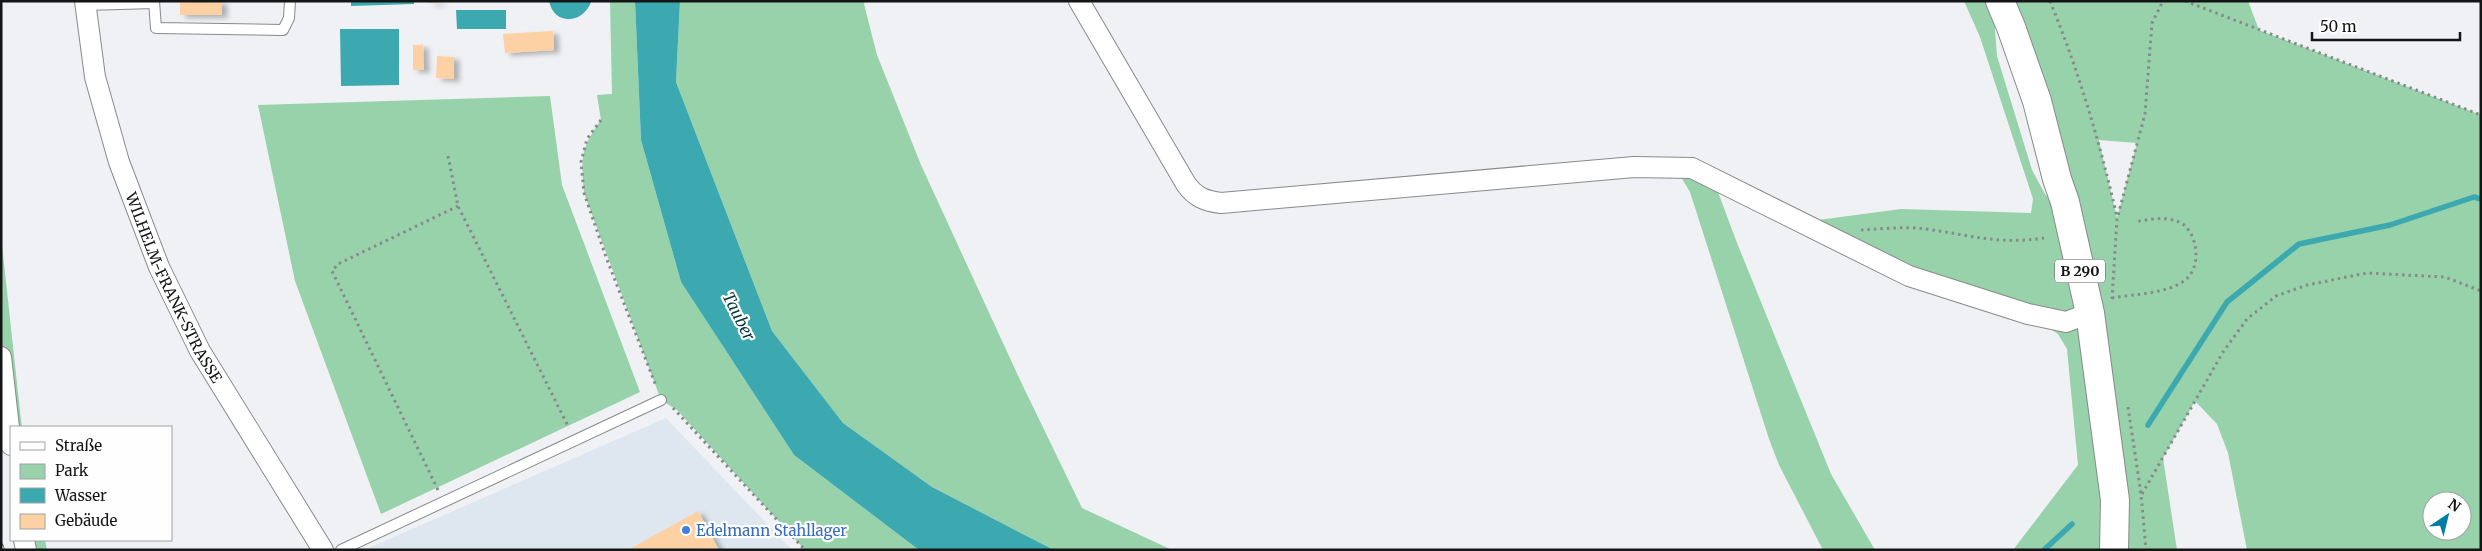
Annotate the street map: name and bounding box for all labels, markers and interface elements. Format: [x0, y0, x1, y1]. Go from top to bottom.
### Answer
scale bar [2312, 10, 2460, 42]
text: 50 m [2320, 17, 2357, 36]
street label: WILHELM-FRANK-STRASSE [122, 189, 227, 386]
road number: B 290 [2055, 260, 2105, 282]
water label: Tauber [718, 289, 760, 344]
legend [10, 426, 172, 541]
text: Straße [55, 436, 102, 455]
text: Park [55, 461, 89, 480]
text: Wasser [54, 486, 107, 505]
north arrow [2422, 491, 2472, 541]
text: N [2445, 495, 2464, 516]
text: Gebäude [55, 511, 118, 530]
place label: Edelmann Stahllager [696, 521, 847, 540]
marker: Edelmann Stahllager [680, 524, 692, 536]

